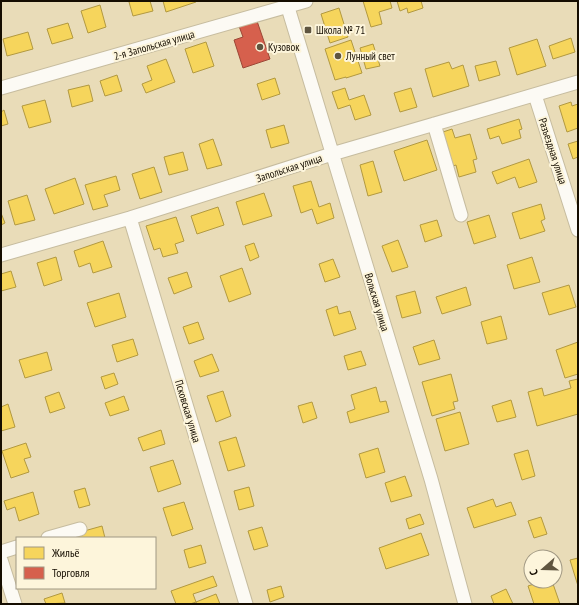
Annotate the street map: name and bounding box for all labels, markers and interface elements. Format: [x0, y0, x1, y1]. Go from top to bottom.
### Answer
place label: Школа № 71 [316, 23, 365, 37]
marker: Школа № 71 [303, 25, 313, 35]
street label: 2-я Запольская улица [112, 27, 196, 63]
place label: Кузовок [268, 40, 300, 54]
marker: Кузовок [255, 42, 265, 52]
place label: Лунный свет [345, 49, 395, 63]
marker: Лунный свет [333, 51, 343, 61]
street label: Разъездная улица [536, 116, 570, 186]
street label: Запольская улица [254, 151, 324, 185]
street label: Вольская улица [362, 271, 392, 333]
street label: Псковская улица [172, 378, 204, 444]
legend [16, 537, 156, 589]
text: Жильё [51, 545, 79, 560]
north arrow [523, 549, 563, 589]
text: Торговля [52, 565, 90, 580]
text: С [526, 568, 541, 577]

